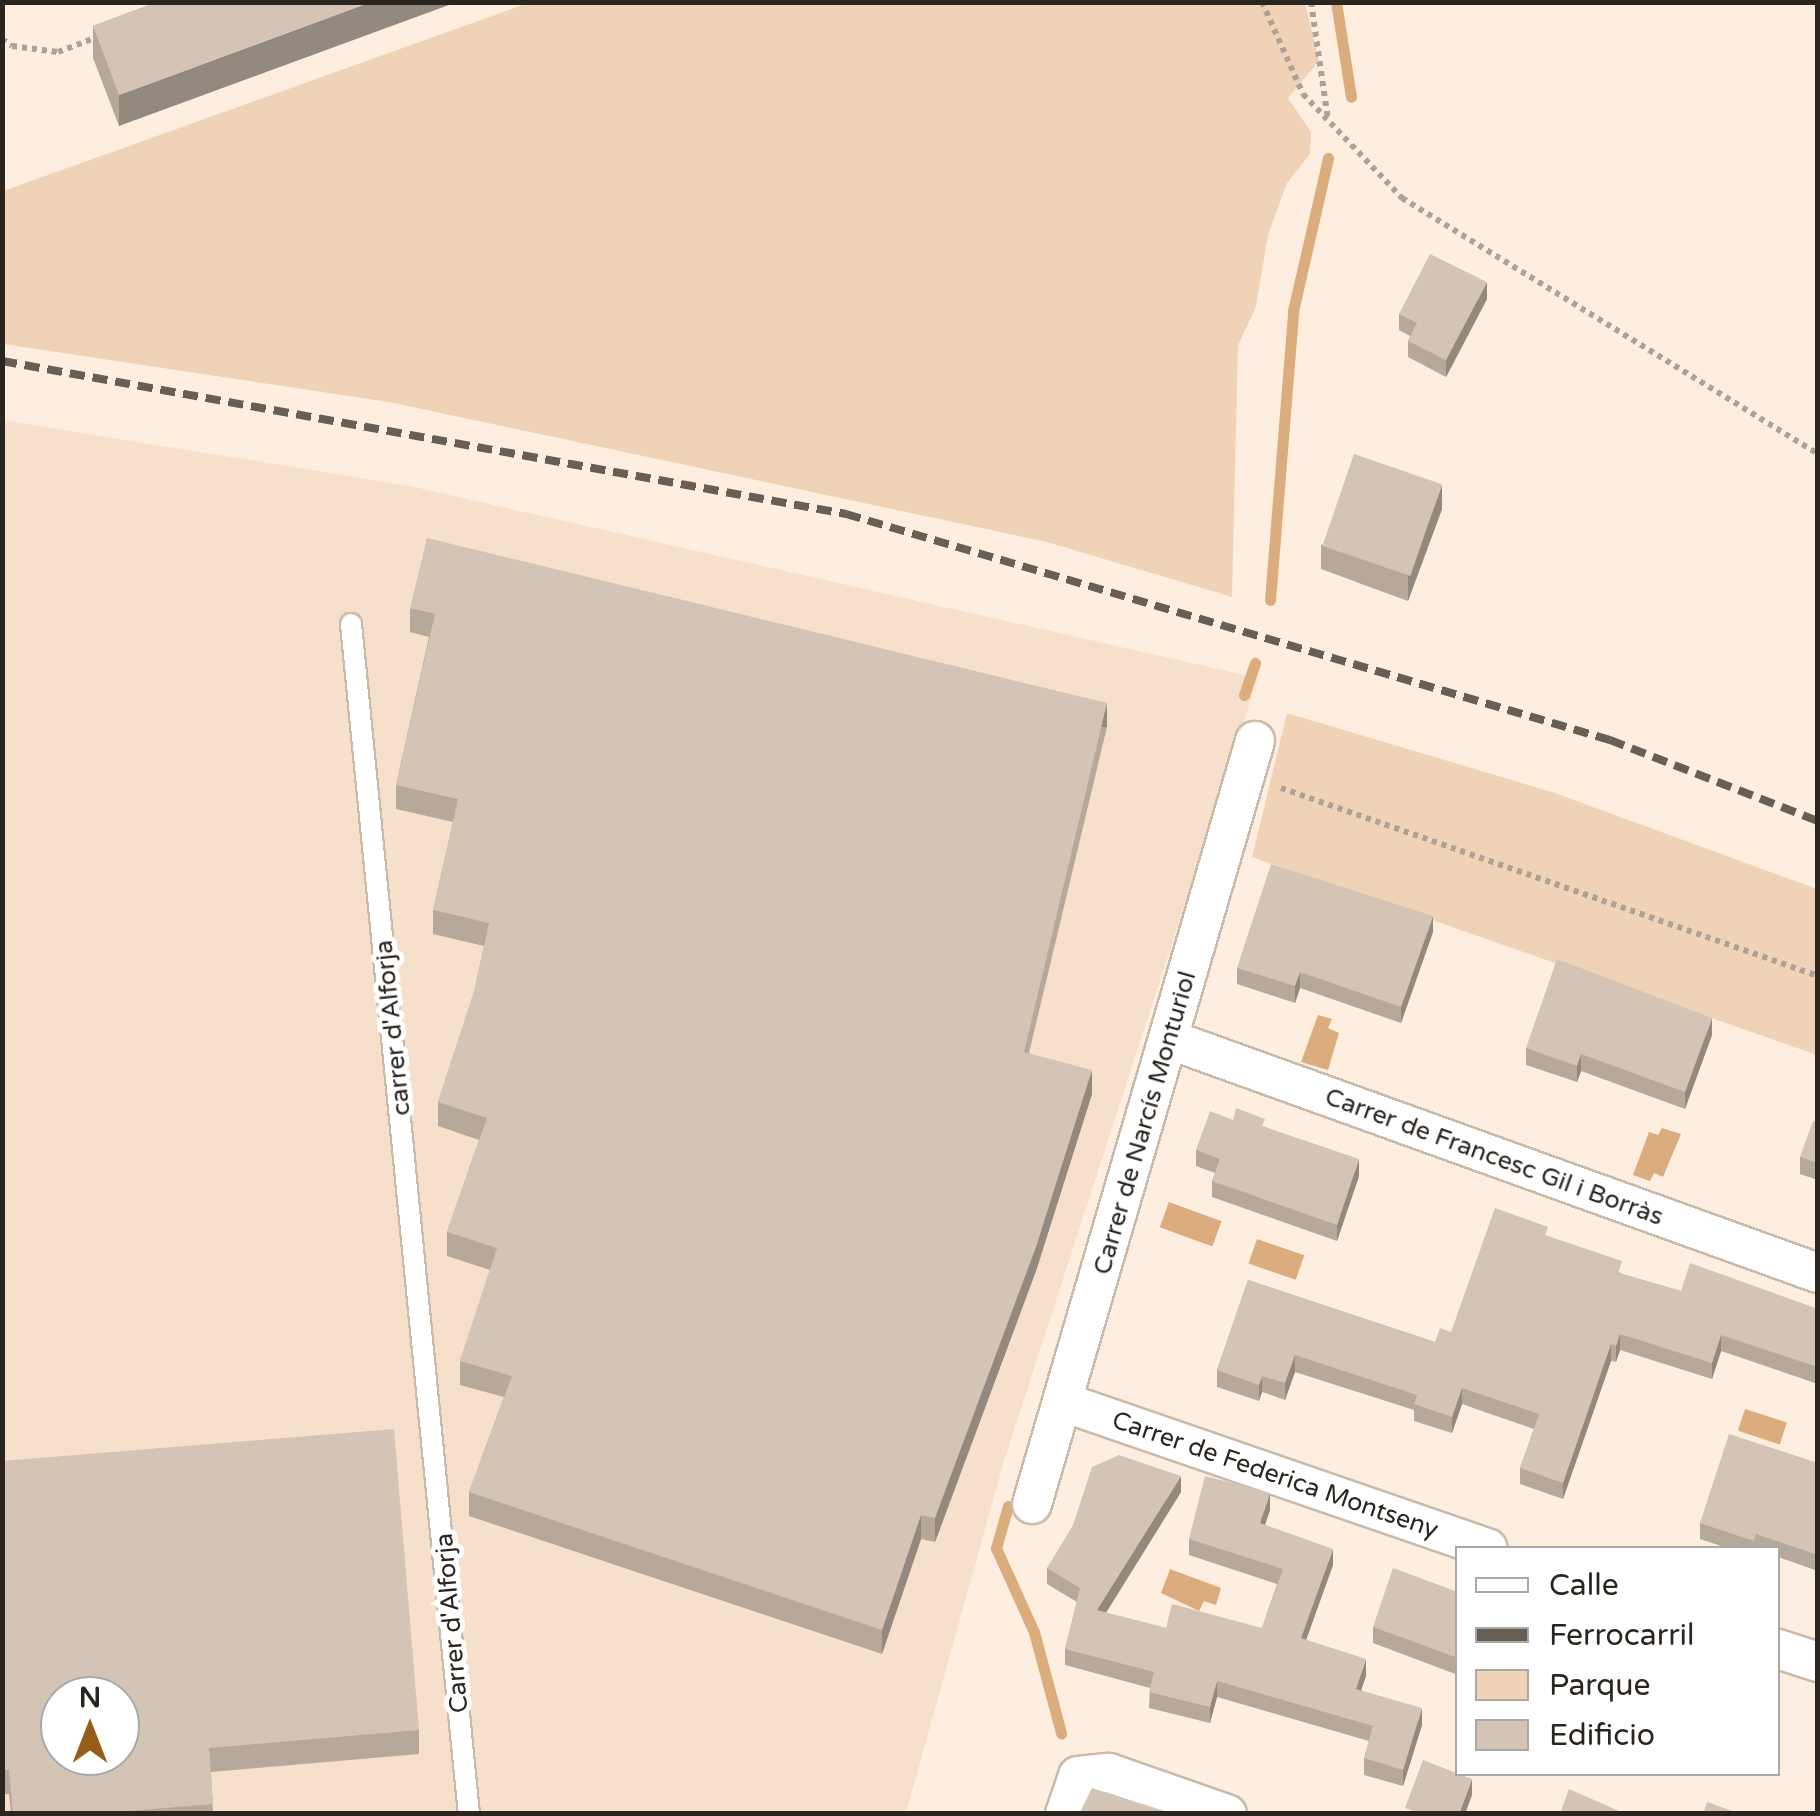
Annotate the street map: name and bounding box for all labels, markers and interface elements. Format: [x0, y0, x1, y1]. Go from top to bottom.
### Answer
street label: carrer d'Alforja [369, 939, 417, 1117]
street label: Carrer de Narcís Monturiol [1087, 968, 1203, 1278]
street label: Carrer de Francesc Gil i Borràs [1321, 1082, 1667, 1232]
street label: Carrer de Federica Montseny [1108, 1405, 1442, 1545]
street label: Carrer d'Alforja [429, 1532, 475, 1714]
legend [1455, 1546, 1780, 1776]
text: Calle [1549, 1567, 1619, 1604]
text: Ferrocarril [1549, 1617, 1695, 1654]
text: Parque [1549, 1667, 1650, 1704]
north arrow [40, 1676, 140, 1776]
text: N [79, 1681, 101, 1715]
text: Edificio [1549, 1717, 1655, 1754]

